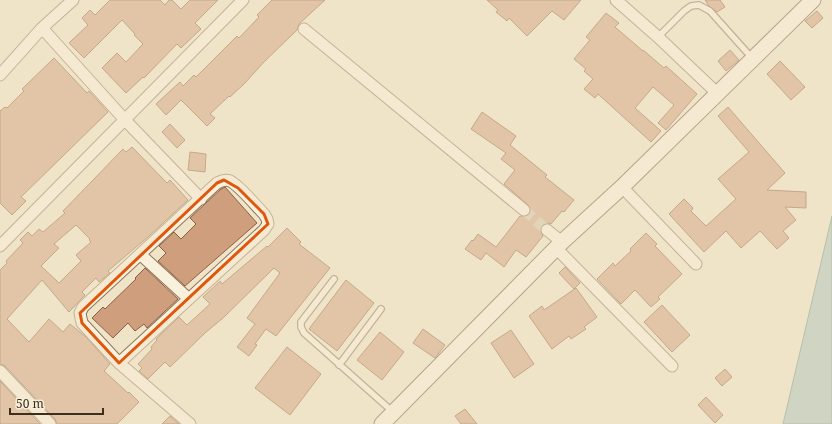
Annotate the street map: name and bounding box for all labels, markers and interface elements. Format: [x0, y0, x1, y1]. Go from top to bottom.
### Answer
scale bar [10, 390, 103, 416]
text: 50 m [16, 395, 44, 412]

